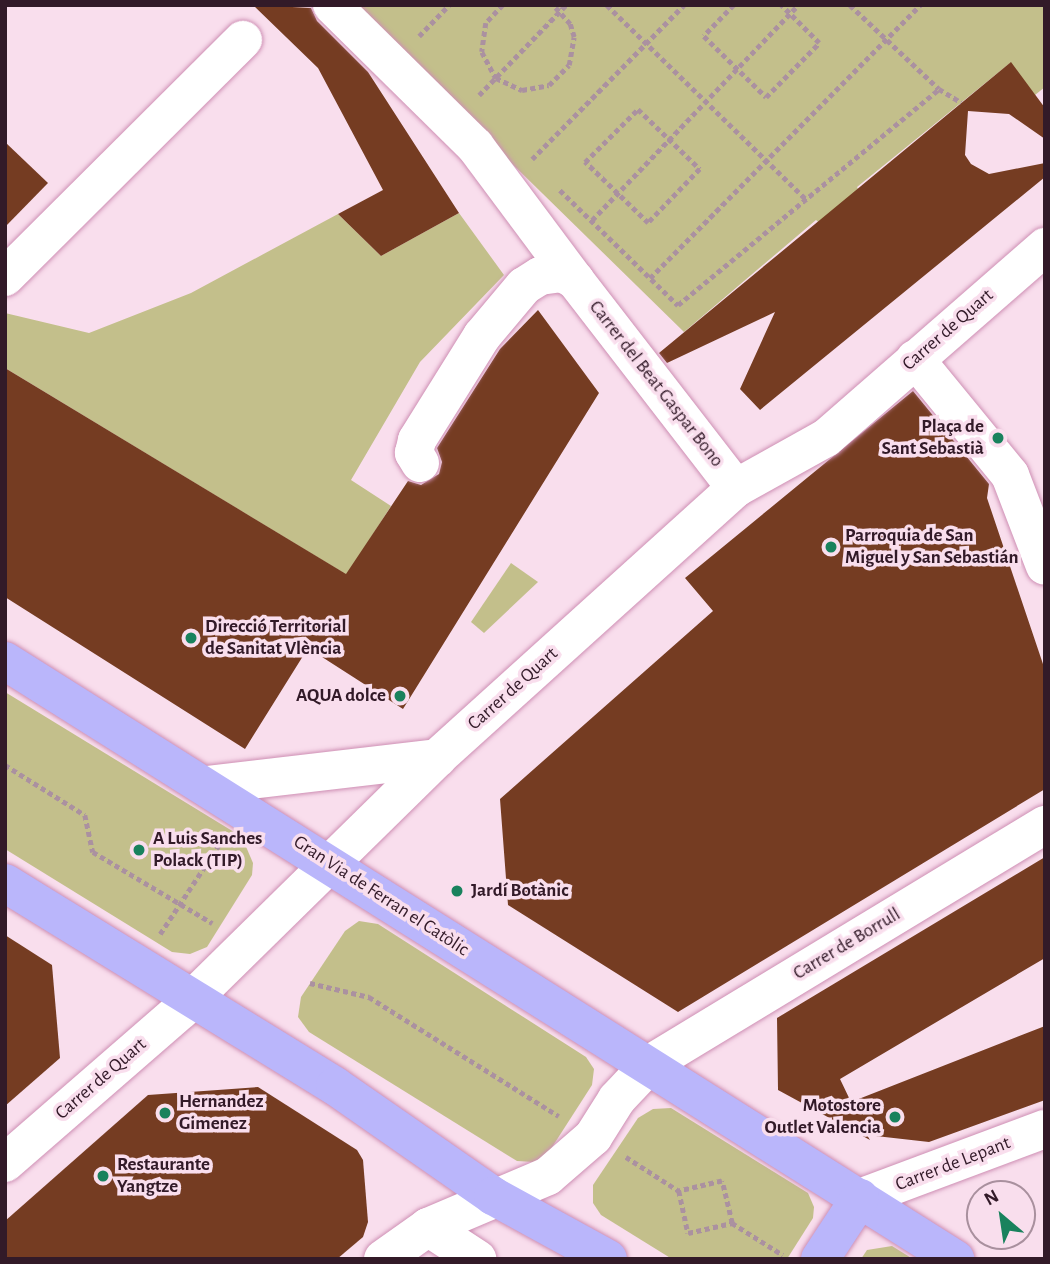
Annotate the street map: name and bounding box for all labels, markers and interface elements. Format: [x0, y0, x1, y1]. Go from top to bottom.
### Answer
street label: Carrer de Quart [898, 284, 998, 376]
street label: Carrer del Beat Gaspar Bono [584, 296, 728, 472]
place label: Plaça de Sant Sebastià [882, 416, 984, 460]
marker: Plaça de Sant Sebastià [990, 430, 1006, 446]
place label: Parroquia de San Miguel y San Sebastián [845, 525, 1019, 569]
marker: Parroquia de San Miguel y San Sebastián [823, 539, 839, 555]
place label: Direcció Territorial de Sanitat Vlència [205, 616, 347, 660]
marker: Direcció Territorial de Sanitat Vlència [183, 630, 199, 646]
street label: Carrer de Quart [463, 643, 563, 735]
place label: AQUA dolce [296, 685, 386, 707]
marker: AQUA dolce [392, 688, 408, 704]
place label: A Luis Sanches Polack (TIP) [153, 828, 262, 872]
street label: Gran Via de Ferran el Catòlic [289, 831, 473, 961]
marker: A Luis Sanches Polack (TIP) [131, 842, 147, 858]
place label: Jardí Botànic [471, 880, 569, 902]
marker: Jardí Botànic [449, 883, 465, 899]
street label: Carrer de Borrull [789, 903, 905, 985]
street label: Carrer de Quart [51, 1033, 151, 1125]
place label: Hernandez Gimenez [179, 1091, 264, 1135]
place label: Motostore Outlet Valencia [765, 1095, 881, 1139]
marker: Hernandez Gimenez [157, 1105, 173, 1121]
marker: Motostore Outlet Valencia [887, 1109, 903, 1125]
street label: Carrer de Lepant [892, 1132, 1014, 1196]
place label: Restaurante Yangtze [117, 1154, 210, 1198]
marker: Restaurante Yangtze [95, 1168, 111, 1184]
north arrow [966, 1180, 1036, 1250]
text: N [981, 1186, 1002, 1209]

